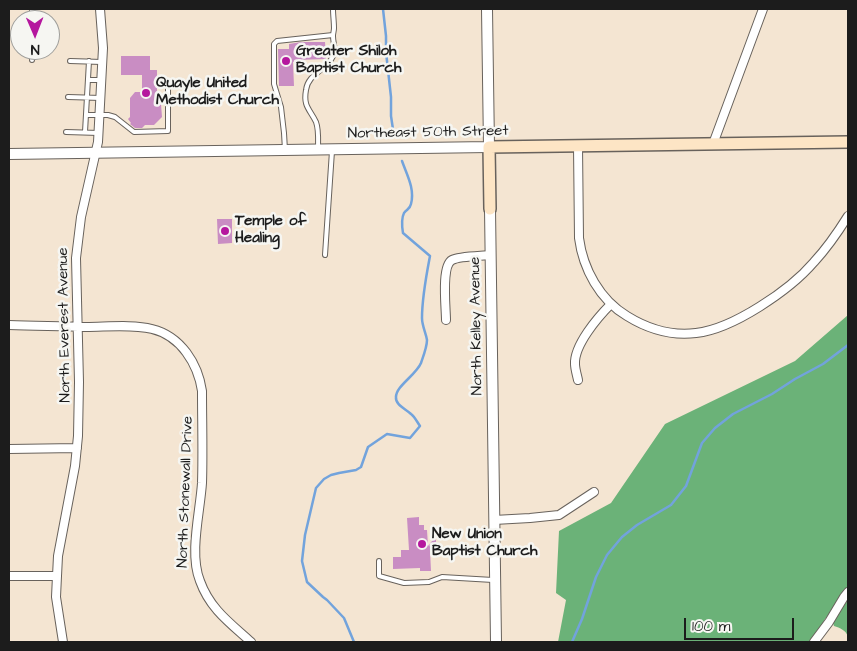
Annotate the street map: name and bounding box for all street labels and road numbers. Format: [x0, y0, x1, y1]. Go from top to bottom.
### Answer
street label: Northeast 50th Street [347, 123, 509, 143]
street label: North Everest Avenue [55, 247, 75, 403]
street label: North Kelley Avenue [467, 257, 487, 395]
street label: North Stonewall Drive [174, 416, 198, 568]

